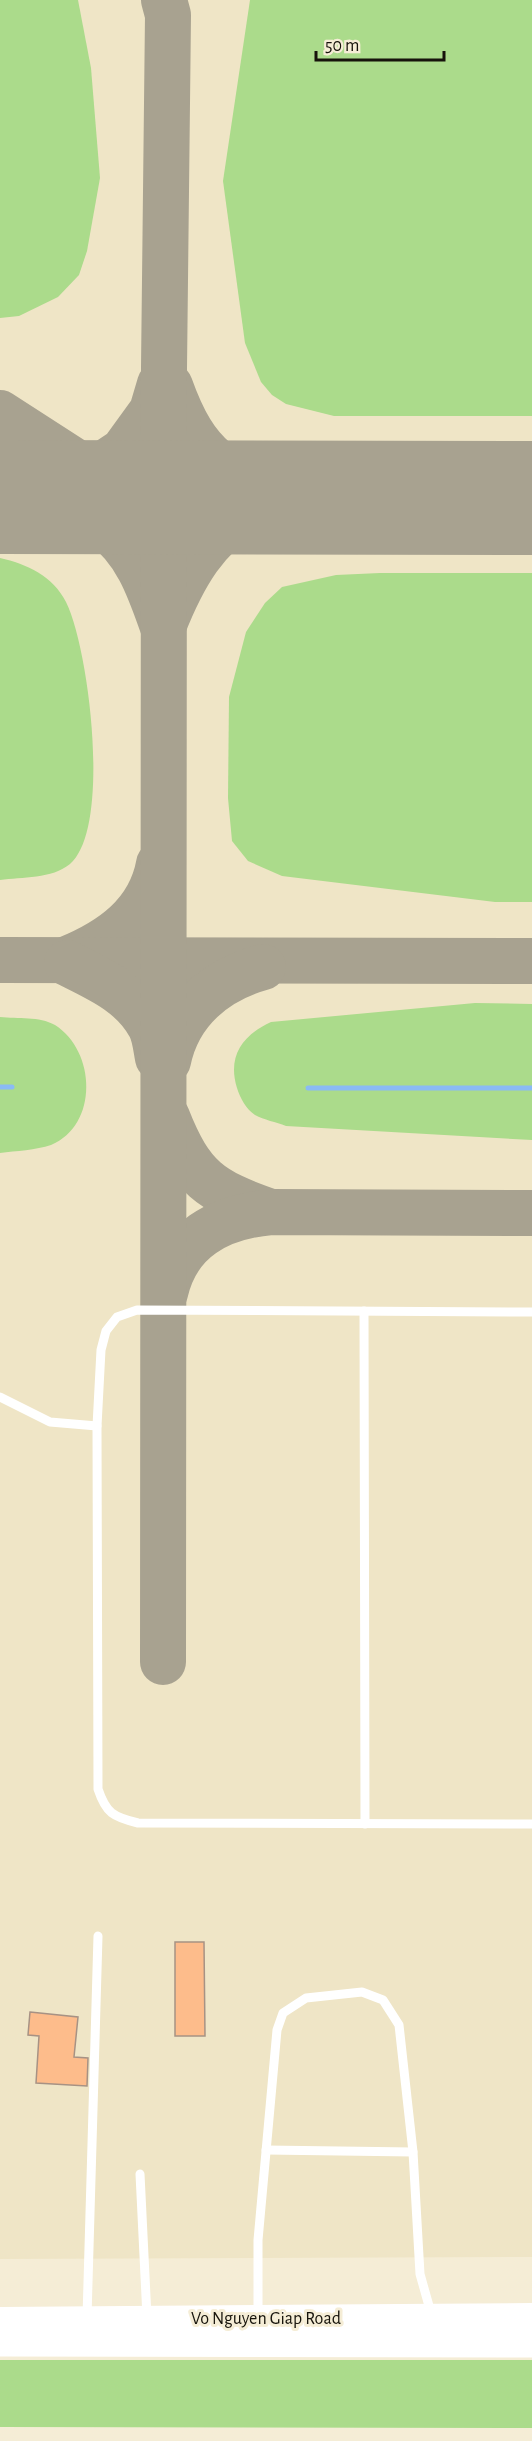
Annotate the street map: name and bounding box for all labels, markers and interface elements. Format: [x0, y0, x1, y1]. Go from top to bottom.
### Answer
scale bar [316, 24, 444, 62]
text: 50 m [325, 37, 359, 55]
street label: Vo Nguyen Giap Road [191, 2310, 341, 2328]

